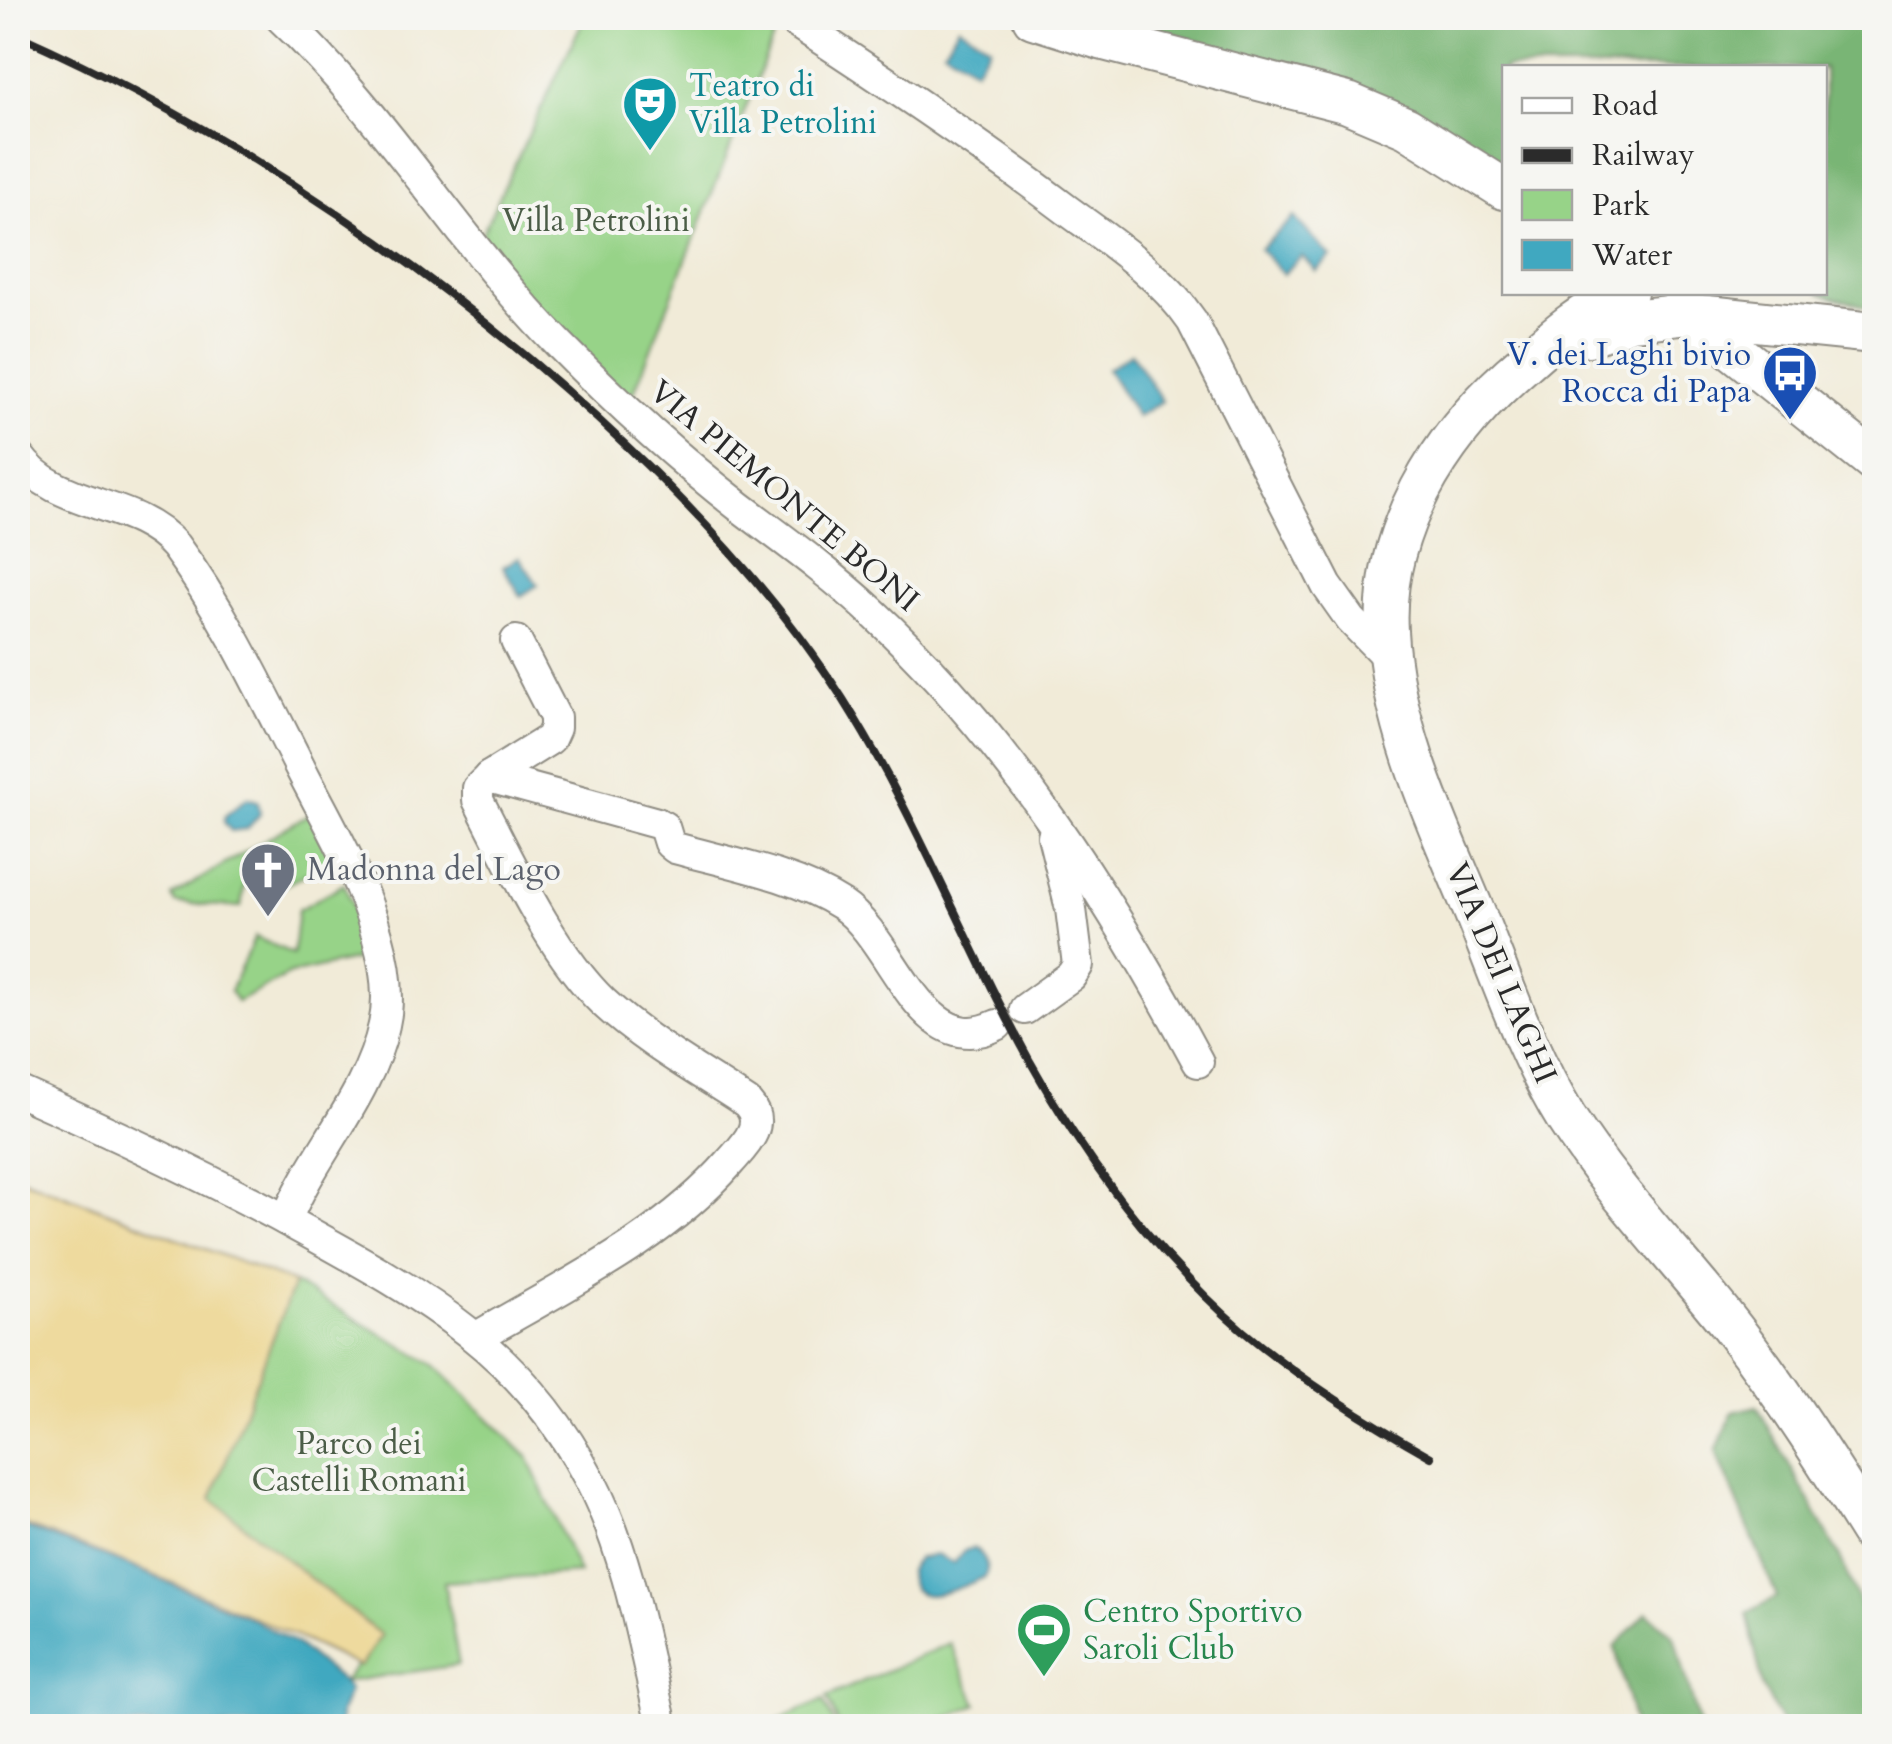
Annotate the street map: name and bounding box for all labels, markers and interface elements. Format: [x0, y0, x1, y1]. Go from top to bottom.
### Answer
place label: Teatro di Villa Petrolini [689, 64, 877, 145]
legend [1502, 65, 1827, 295]
theatre icon: Teatro di Villa Petrolini [620, 74, 680, 153]
text: Road [1592, 85, 1658, 126]
text: Railway [1592, 135, 1695, 176]
text: Park [1592, 185, 1650, 226]
park label: Villa Petrolini [502, 199, 690, 243]
text: Water [1591, 235, 1672, 276]
place label: V. dei Laghi bivio Rocca di Papa [1507, 333, 1751, 414]
bus stop icon: V. dei Laghi bivio Rocca di Papa [1760, 343, 1820, 422]
street label: VIA PIEMONTE BONI [640, 370, 928, 622]
church icon: Madonna del Lago [238, 840, 298, 919]
place label: Madonna del Lago [307, 848, 561, 892]
street label: VIA DEI LAGHI [1435, 856, 1567, 1090]
park label: Parco dei Castelli Romani [251, 1422, 467, 1503]
place label: Centro Sportivo Saroli Club [1083, 1590, 1302, 1671]
sports icon: Centro Sportivo Saroli Club [1014, 1600, 1074, 1679]

